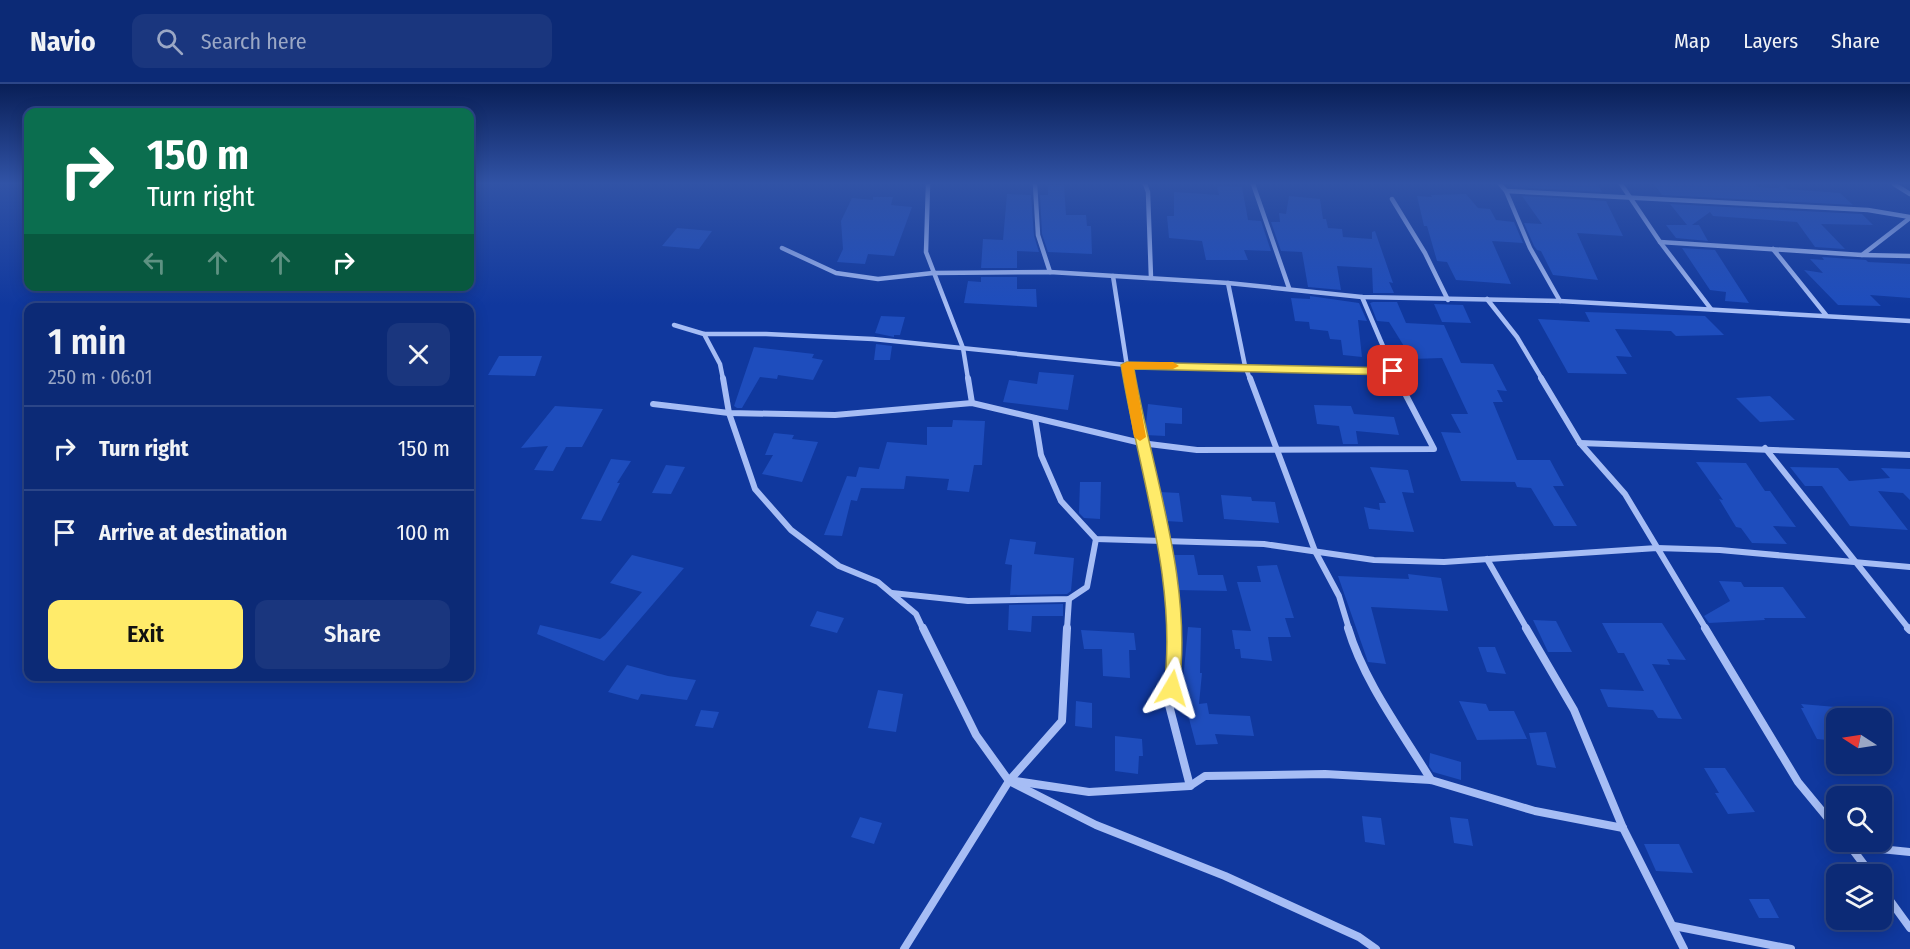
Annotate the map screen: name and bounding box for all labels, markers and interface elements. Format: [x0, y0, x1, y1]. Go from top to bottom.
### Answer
search box [132, 14, 552, 68]
text: Navio [30, 25, 96, 58]
icon: search [153, 25, 186, 58]
text: Search here [201, 28, 307, 55]
text: Map [1674, 28, 1710, 54]
text: Layers [1743, 28, 1798, 54]
text: Share [1831, 28, 1880, 54]
text: 150 m [147, 130, 249, 180]
icon: right [48, 132, 126, 210]
text: Turn right [147, 181, 255, 213]
icon: left [138, 246, 171, 279]
icon: ahead [201, 246, 234, 279]
icon: ahead [264, 246, 297, 279]
icon: right [327, 246, 360, 279]
text: 1 min [48, 320, 126, 364]
button: close [387, 323, 450, 386]
pin [1367, 345, 1418, 396]
icon: arrive [1376, 354, 1409, 387]
text: 250 m · 06:01 [48, 365, 152, 389]
icon: right [48, 432, 81, 465]
text: Turn right [99, 435, 188, 462]
text: 150 m [398, 435, 450, 462]
icon: arrive [48, 516, 81, 549]
text: Arrive at destination [99, 519, 287, 546]
text: 100 m [396, 519, 450, 546]
button: Exit [48, 600, 243, 669]
button: Share [255, 600, 450, 669]
position arrow [1140, 656, 1204, 720]
north arrow [1826, 708, 1892, 774]
map controls [1826, 708, 1892, 930]
button: search [1826, 786, 1892, 852]
button: layers [1826, 864, 1892, 930]

